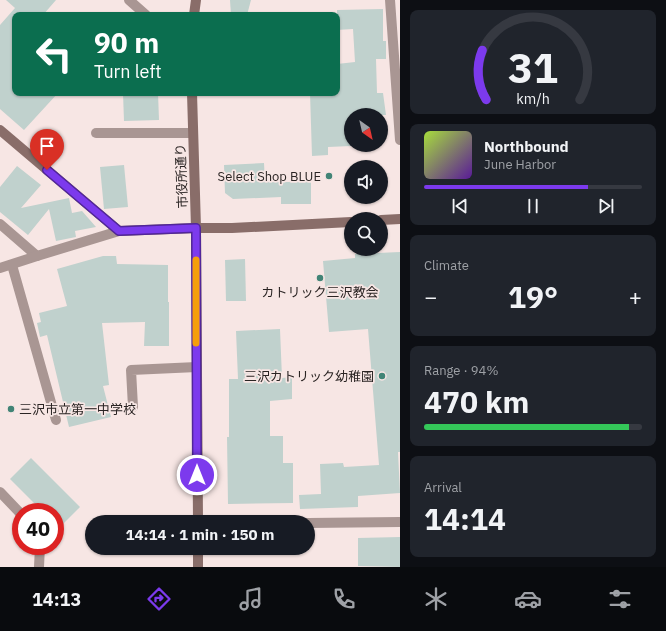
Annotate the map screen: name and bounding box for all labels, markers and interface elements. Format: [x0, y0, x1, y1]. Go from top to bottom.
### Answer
text: 90 m [94, 24, 159, 61]
icon: left [28, 28, 80, 80]
text: 31 [508, 40, 558, 94]
text: Turn left [94, 60, 162, 83]
text: km/h [516, 89, 550, 108]
north arrow [344, 108, 388, 152]
map controls [344, 108, 388, 256]
pin [30, 129, 64, 170]
icon: arrive [36, 135, 58, 157]
text: Northbound [484, 137, 569, 156]
street label: 市役所通り [172, 143, 191, 209]
text: June Harbor [484, 156, 556, 173]
button: sound [344, 160, 388, 204]
place label: Select Shop BLUE [218, 168, 321, 185]
marker: Select Shop BLUE [324, 171, 334, 181]
icon: previous [449, 195, 471, 217]
icon: pause [522, 195, 544, 217]
icon: next [595, 195, 617, 217]
button: search [344, 212, 388, 256]
text: Climate [424, 257, 469, 274]
marker: カトリック三沢教会 [315, 273, 325, 283]
text: 19° [508, 277, 558, 316]
text: − [424, 282, 437, 311]
text: + [629, 282, 642, 311]
place label: カトリック三沢教会 [261, 284, 379, 301]
text: Range · 94% [424, 362, 498, 379]
place label: 三沢カトリック幼稚園 [244, 368, 374, 385]
marker: 三沢カトリック幼稚園 [377, 371, 387, 381]
text: 470 km [424, 382, 529, 421]
place label: 三沢市立第一中学校 [19, 401, 136, 418]
marker: 三沢市立第一中学校 [6, 404, 16, 414]
position arrow [176, 454, 218, 496]
text: Arrival [424, 479, 462, 496]
text: 14:14 [424, 499, 506, 538]
speed limit sign: 40 [12, 503, 64, 555]
text: 14:14 · 1 min · 150 m [126, 525, 274, 544]
icon: directions [145, 585, 173, 613]
icon: music [237, 585, 265, 613]
icon: phone [330, 585, 358, 613]
icon: climate [422, 585, 450, 613]
icon: car [514, 585, 542, 613]
icon: filters [606, 585, 634, 613]
text: 14:13 [32, 588, 81, 611]

